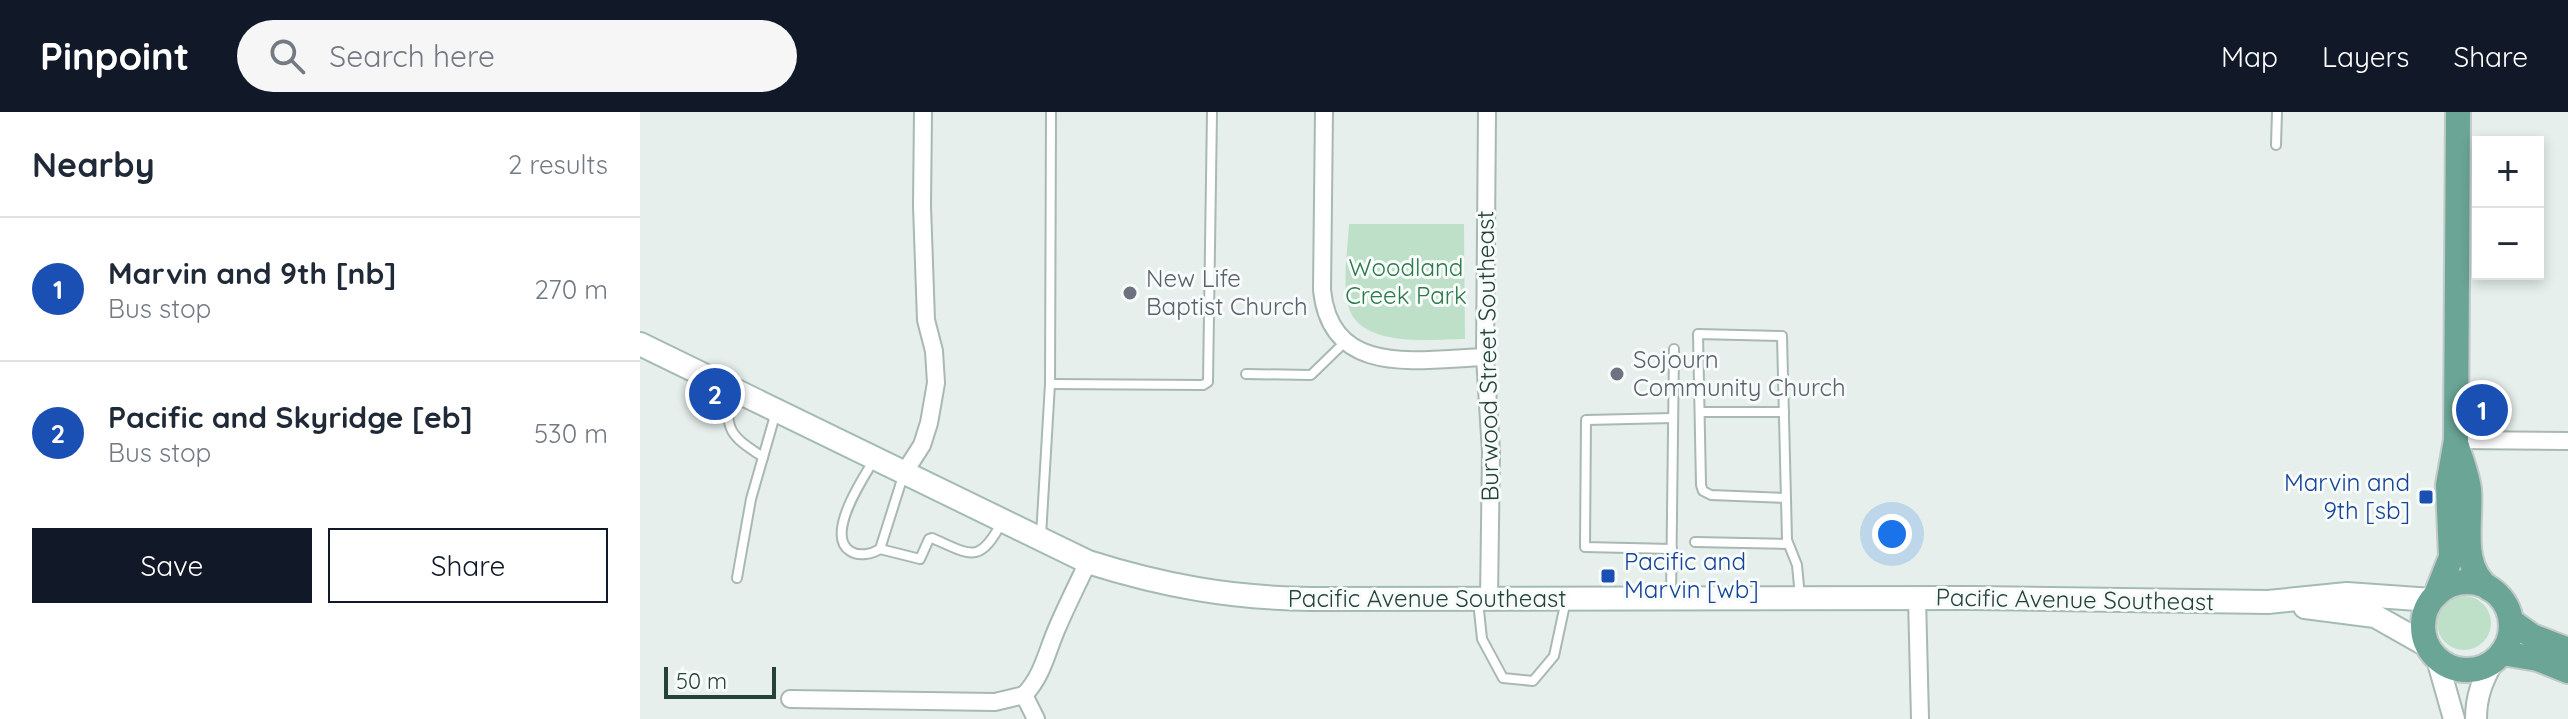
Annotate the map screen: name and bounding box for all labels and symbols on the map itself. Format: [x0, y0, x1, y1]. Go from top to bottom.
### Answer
street label: Burwood Street Southeast [1469, 210, 1505, 502]
park label: Woodland Creek Park [1345, 252, 1467, 310]
place label: New Life Baptist Church [1146, 263, 1308, 321]
marker: New Life Baptist Church [1121, 284, 1139, 302]
place label: Sojourn Community Church [1633, 344, 1846, 402]
pin: 2 [689, 364, 741, 424]
marker: Sojourn Community Church [1608, 365, 1626, 383]
pin: 1 [2456, 380, 2508, 440]
place label: Marvin and 9th [sb] [2284, 467, 2410, 525]
marker: Marvin and 9th [sb] [2417, 488, 2435, 506]
your location [1872, 514, 1912, 554]
place label: Pacific and Marvin [wb] [1624, 546, 1759, 604]
marker: Pacific and Marvin [wb] [1599, 567, 1617, 585]
street label: Pacific Avenue Southeast [1935, 582, 2215, 616]
street label: Pacific Avenue Southeast [1288, 583, 1566, 613]
scale bar [664, 663, 776, 699]

